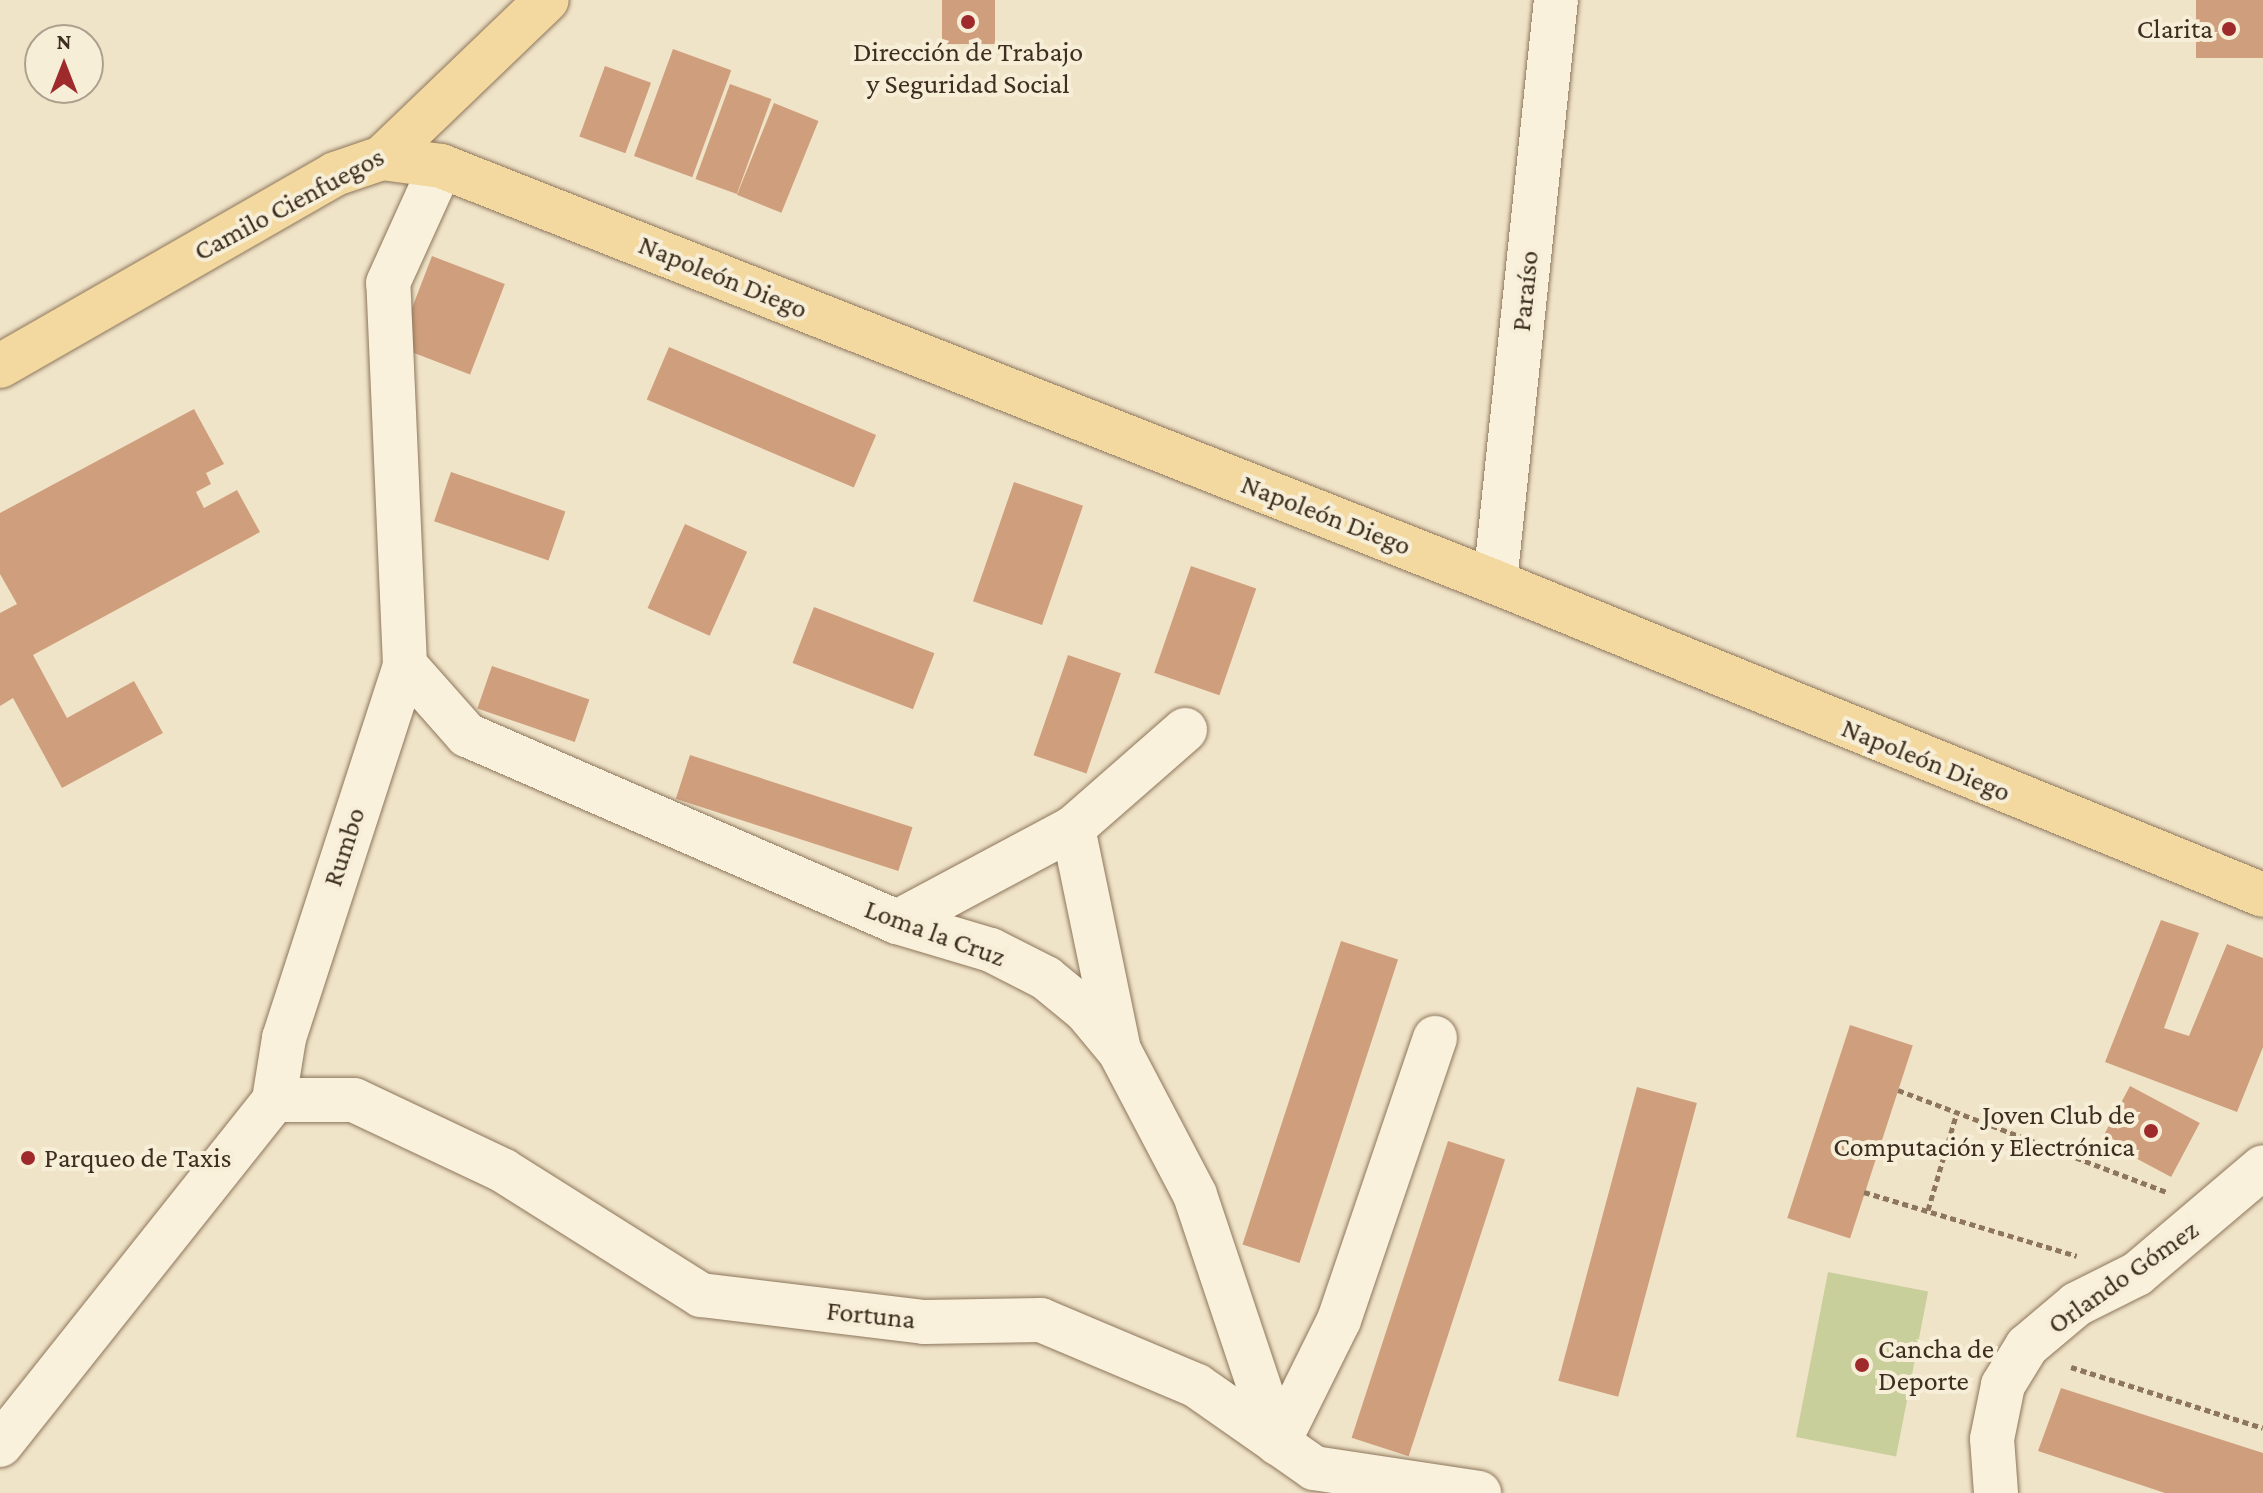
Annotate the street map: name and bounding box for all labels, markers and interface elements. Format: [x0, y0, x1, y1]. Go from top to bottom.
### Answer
place label: Clarita [2137, 12, 2213, 46]
marker: Dirección de Trabajo y Seguridad Social [959, 13, 977, 31]
marker: Clarita [2220, 20, 2238, 38]
north arrow [24, 24, 104, 104]
text: N [57, 29, 72, 54]
place label: Dirección de Trabajo y Seguridad Social [853, 35, 1083, 101]
street label: Camilo Cienfuegos [188, 140, 390, 268]
street label: Napoleón Diego [634, 228, 812, 326]
street label: Paraíso [1504, 249, 1546, 333]
street label: Napoleón Diego [1236, 467, 1416, 563]
street label: Napoleón Diego [1837, 711, 2015, 809]
street label: Rumbo [316, 803, 372, 891]
street label: Loma la Cruz [860, 892, 1010, 974]
place label: Joven Club de Computación y Electrónica [1833, 1098, 2135, 1164]
marker: Joven Club de Computación y Electrónica [2142, 1122, 2160, 1140]
place label: Parqueo de Taxis [44, 1141, 232, 1175]
marker: Parqueo de Taxis [19, 1149, 37, 1167]
street label: Orlando Gómez [2041, 1213, 2205, 1341]
street label: Fortuna [825, 1294, 917, 1336]
place label: Cancha de Deporte [1878, 1332, 1994, 1398]
marker: Cancha de Deporte [1853, 1356, 1871, 1374]

